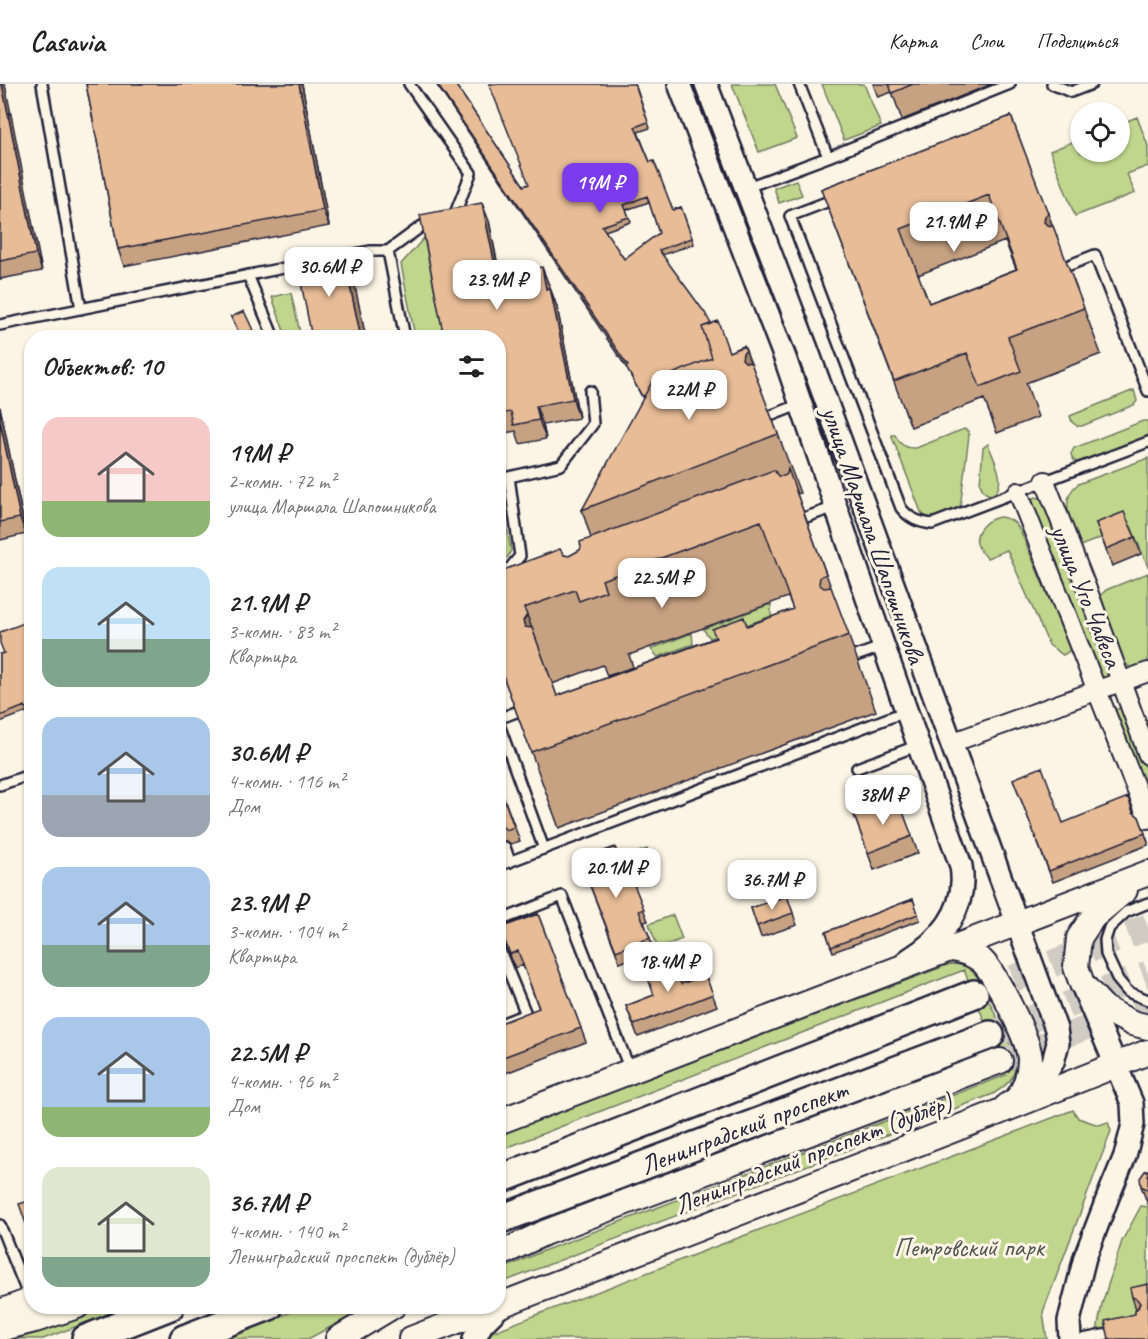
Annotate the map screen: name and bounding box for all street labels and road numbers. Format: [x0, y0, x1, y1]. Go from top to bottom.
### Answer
street label: улица Маршала Шапошникова [813, 400, 934, 670]
street label: улица Уго Чавеса [1042, 518, 1131, 674]
street label: Ленинградский проспект [636, 1072, 854, 1182]
street label: Ленинградский проспект (дублёр) [670, 1085, 958, 1222]

